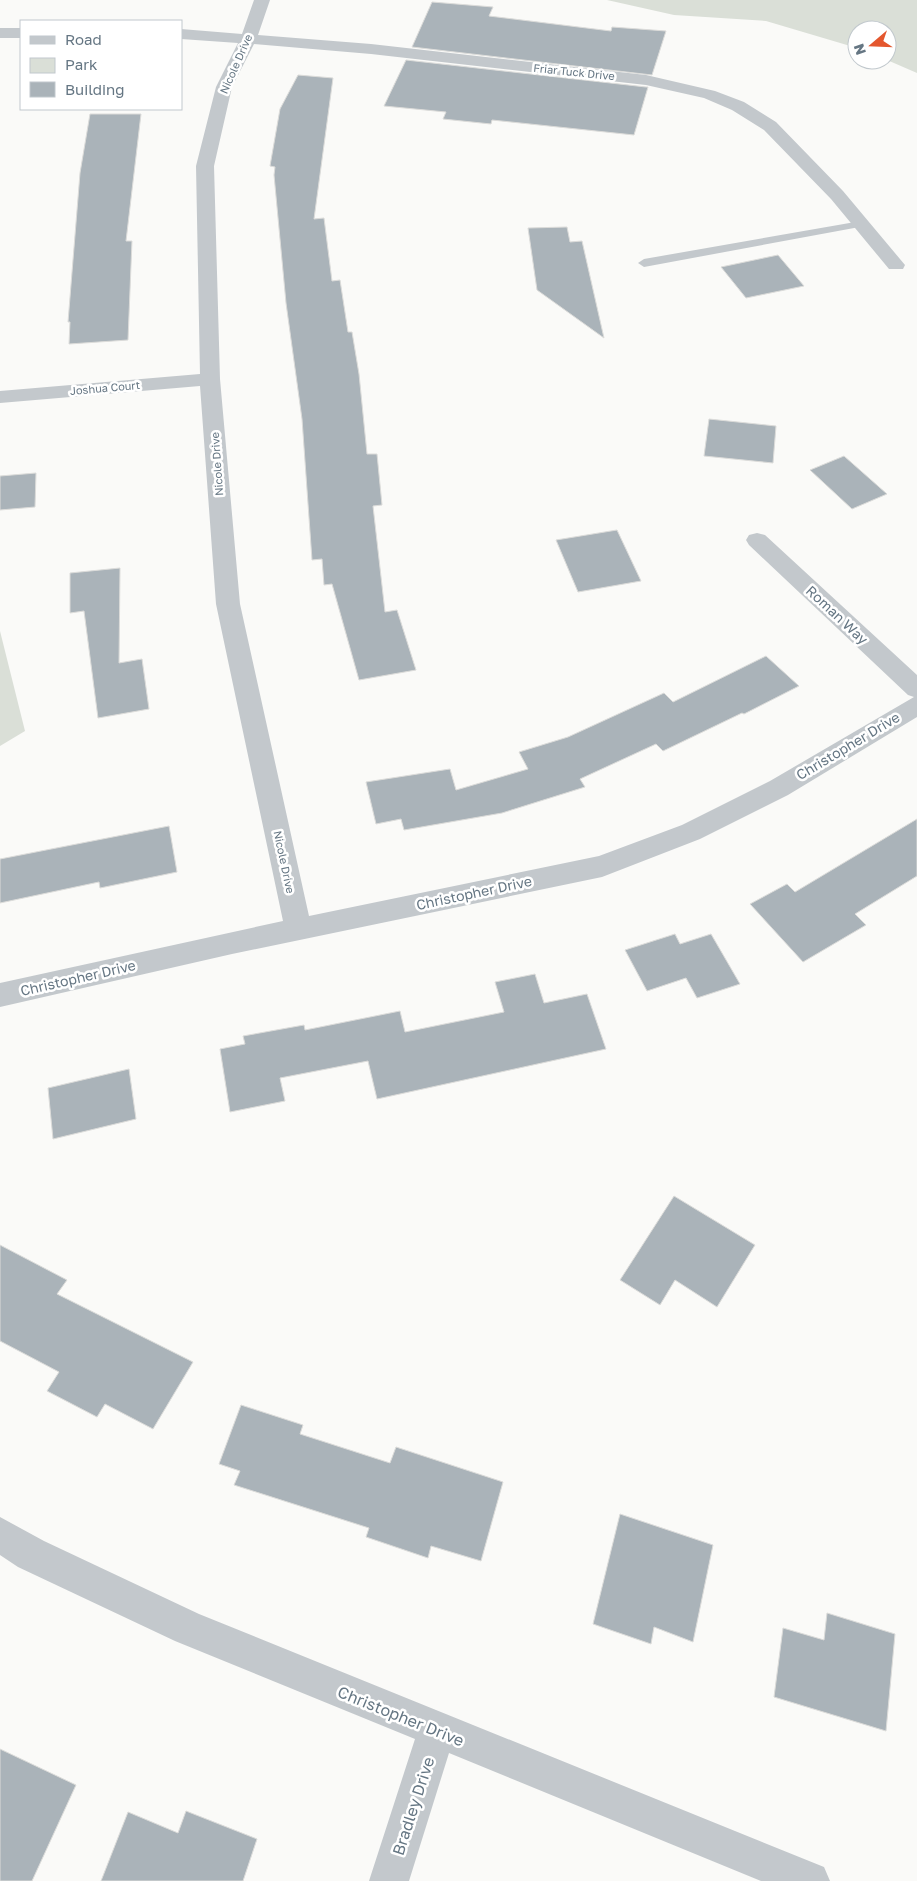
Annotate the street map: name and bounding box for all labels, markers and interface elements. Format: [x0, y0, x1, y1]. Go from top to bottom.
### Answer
legend [20, 20, 182, 110]
north arrow [847, 20, 897, 70]
text: Road [65, 30, 102, 48]
street label: Nicole Drive [217, 32, 254, 96]
text: N [849, 42, 869, 57]
text: Park [65, 55, 98, 73]
street label: Friar Tuck Drive [533, 61, 615, 82]
text: Building [65, 80, 125, 98]
street label: Joshua Court [69, 378, 141, 397]
street label: Nicole Drive [208, 432, 225, 496]
street label: Roman Way [803, 582, 872, 648]
street label: Christopher Drive [793, 708, 903, 783]
street label: Nicole Drive [272, 829, 297, 894]
street label: Christopher Drive [415, 872, 533, 913]
street label: Christopher Drive [19, 956, 137, 999]
street label: Christopher Drive [335, 1682, 467, 1750]
street label: Bradley Drive [388, 1754, 438, 1858]

